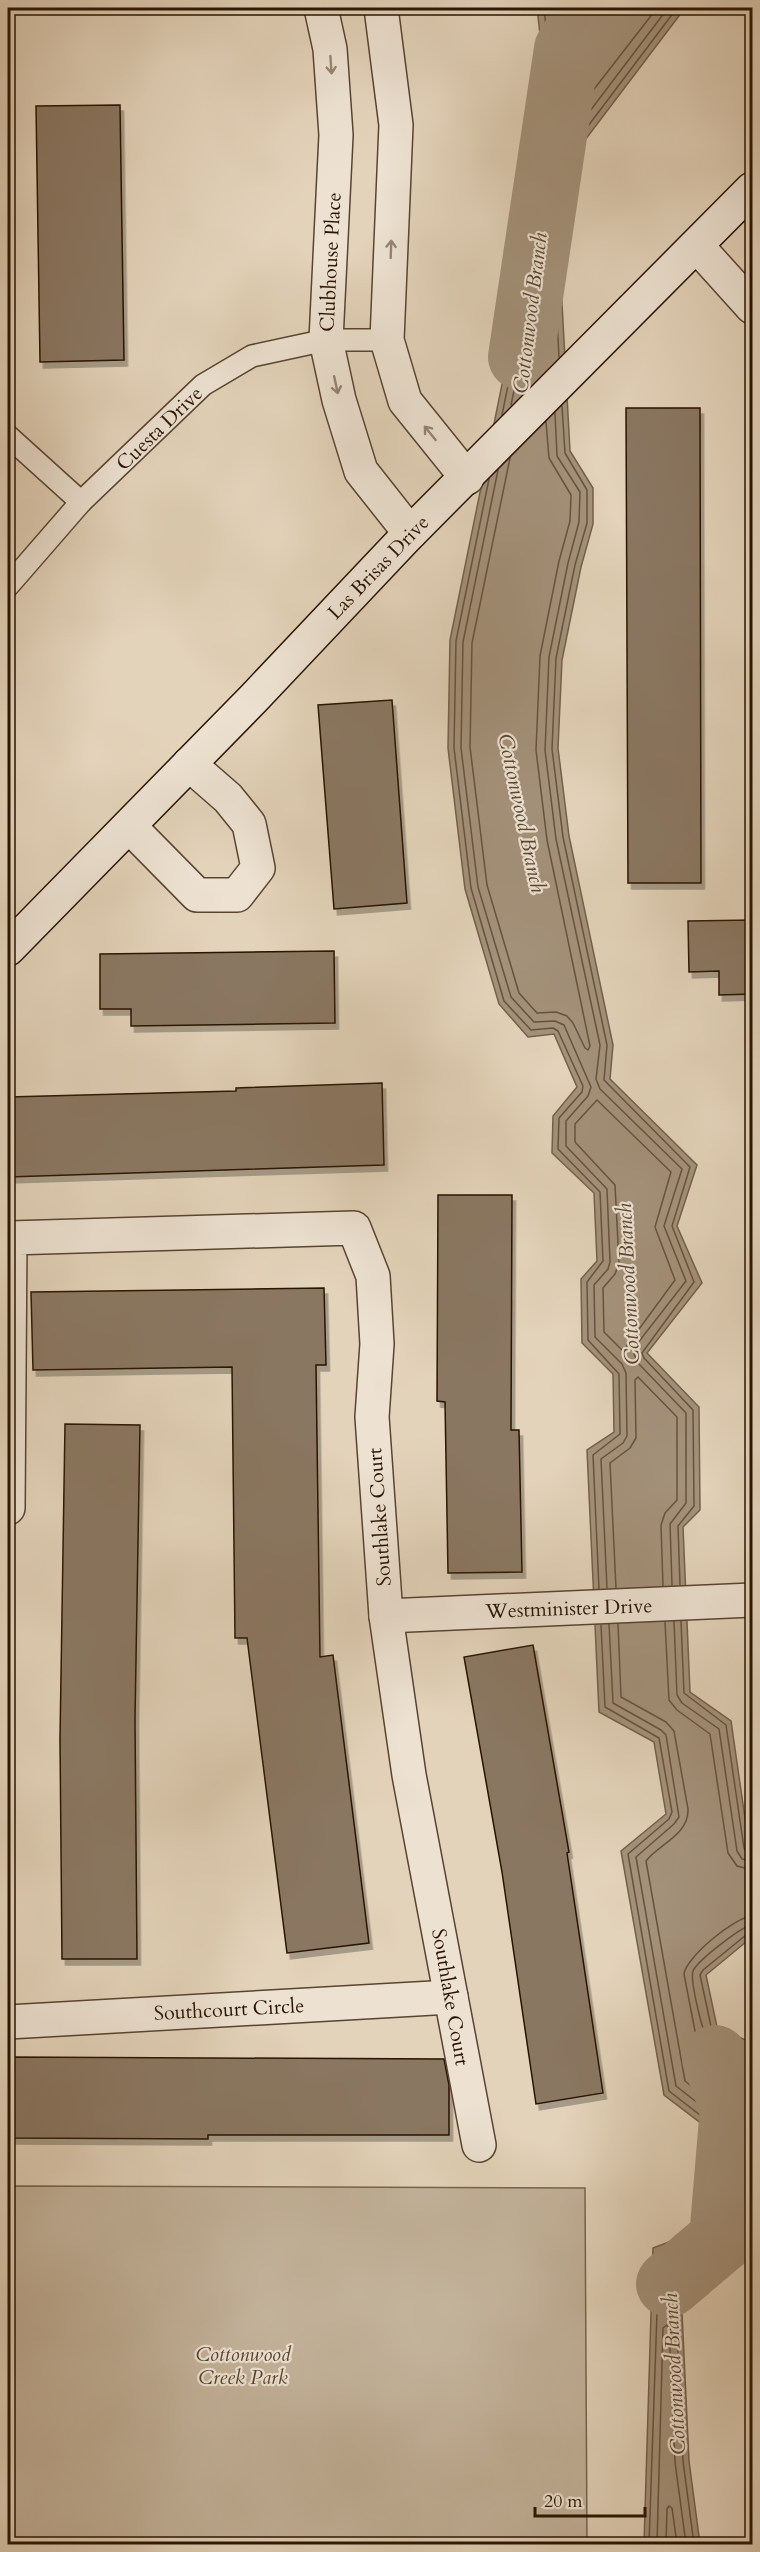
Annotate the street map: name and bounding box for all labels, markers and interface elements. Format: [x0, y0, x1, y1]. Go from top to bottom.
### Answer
one-way arrow [326, 54, 337, 74]
street label: Clubhouse Place [313, 192, 348, 333]
water label: Cottonwood Branch [506, 231, 555, 395]
one-way arrow [386, 239, 397, 259]
one-way arrow [330, 375, 342, 394]
street label: Cuesta Drive [110, 380, 209, 477]
one-way arrow [424, 425, 437, 441]
street label: Las Brisas Drive [322, 509, 435, 625]
water label: Cottonwood Branch [491, 731, 553, 895]
water label: Cottonwood Branch [610, 1202, 647, 1366]
street label: Southlake Court [361, 1446, 398, 1587]
street label: Westminister Drive [484, 1592, 653, 1625]
street label: Southlake Court [425, 1926, 476, 2068]
street label: Southcourt Circle [153, 1992, 305, 2027]
water label: Cottonwood Branch [656, 2292, 693, 2456]
park label: Cottonwood Creek Park [195, 2341, 292, 2391]
scale bar [535, 2480, 644, 2518]
text: 20 m [544, 2489, 583, 2514]

